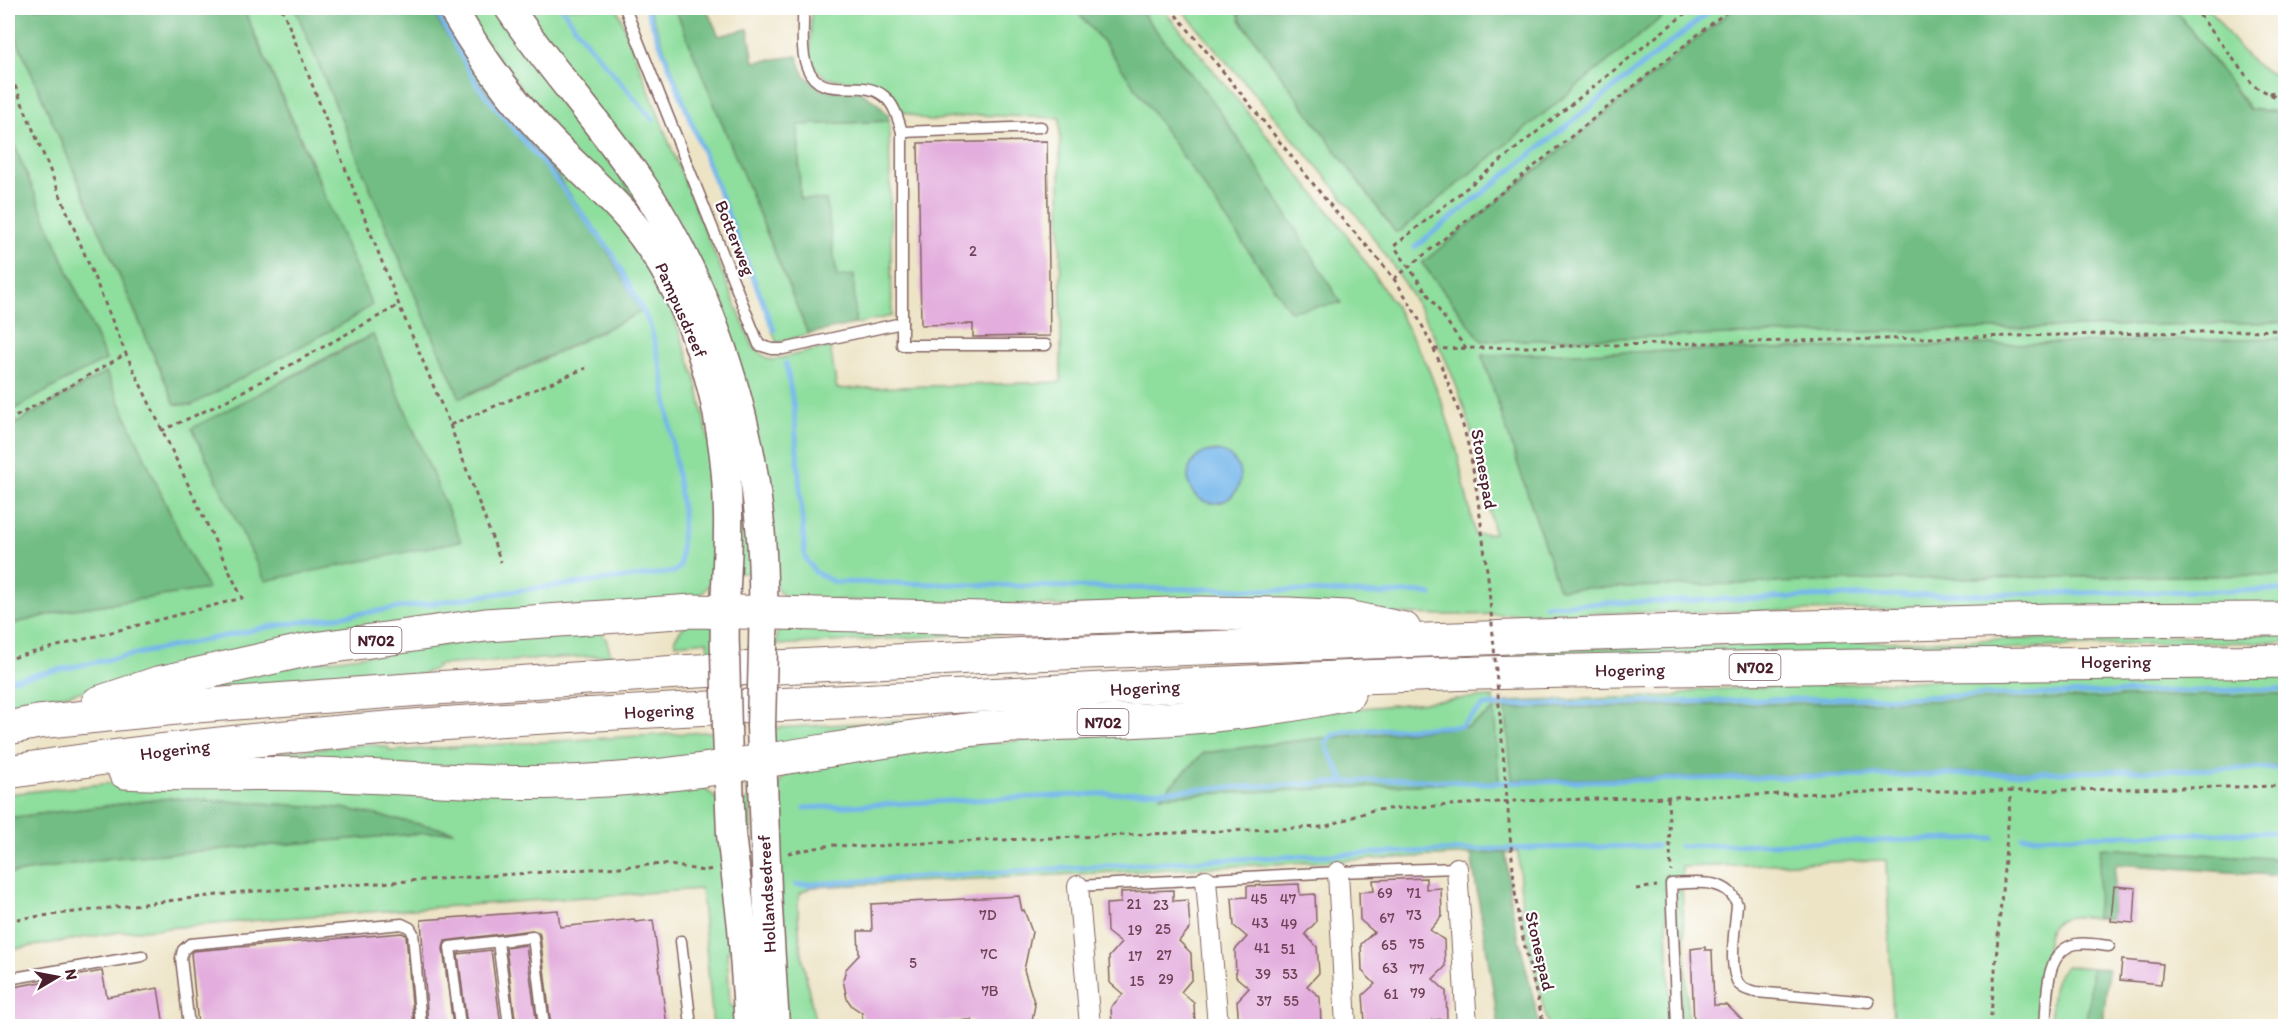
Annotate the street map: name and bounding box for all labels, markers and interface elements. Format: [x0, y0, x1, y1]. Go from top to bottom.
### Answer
street label: Botterweg [710, 197, 760, 280]
house number: 2 [969, 242, 977, 260]
street label: Pampusdreef [650, 259, 712, 361]
street label: Stonespad [1466, 427, 1502, 511]
road number: N702 [350, 627, 401, 653]
street label: Hogering [2081, 651, 2152, 673]
road number: N702 [1730, 654, 1780, 680]
street label: Hogering [1595, 658, 1666, 682]
street label: Hogering [1109, 675, 1181, 701]
street label: Hogering [623, 698, 695, 724]
road number: N702 [1078, 709, 1128, 735]
street label: Hogering [139, 735, 212, 765]
street label: Hollandsedreef [753, 834, 781, 954]
house number: 69 [1377, 884, 1393, 902]
house number: 71 [1407, 884, 1421, 902]
house number: 45 [1251, 890, 1268, 908]
house number: 47 [1280, 890, 1297, 908]
house number: 21 [1127, 895, 1141, 913]
house number: 23 [1153, 896, 1169, 914]
house number: 7D [979, 906, 997, 924]
house number: 73 [1406, 906, 1422, 924]
house number: 67 [1379, 909, 1395, 927]
street label: Stonespad [1520, 909, 1560, 993]
house number: 43 [1251, 914, 1269, 932]
house number: 49 [1281, 915, 1298, 933]
house number: 25 [1155, 920, 1171, 938]
house number: 19 [1128, 921, 1143, 939]
house number: 75 [1409, 935, 1425, 953]
house number: 65 [1381, 936, 1397, 954]
house number: 41 [1254, 939, 1270, 957]
house number: 51 [1281, 940, 1295, 958]
house number: 7C [980, 945, 998, 963]
house number: 27 [1156, 946, 1172, 964]
north arrow [27, 947, 87, 1007]
house number: 17 [1128, 947, 1143, 965]
house number: 5 [909, 954, 917, 972]
house number: 63 [1382, 959, 1398, 977]
house number: 77 [1410, 960, 1425, 978]
house number: 39 [1255, 965, 1271, 983]
house number: 53 [1282, 965, 1298, 983]
text: N [61, 968, 82, 981]
house number: 29 [1158, 970, 1174, 988]
house number: 15 [1130, 972, 1145, 990]
house number: 7B [981, 982, 999, 1000]
house number: 79 [1410, 984, 1426, 1002]
house number: 61 [1384, 985, 1398, 1003]
house number: 37 [1256, 992, 1272, 1010]
house number: 55 [1283, 992, 1299, 1010]

